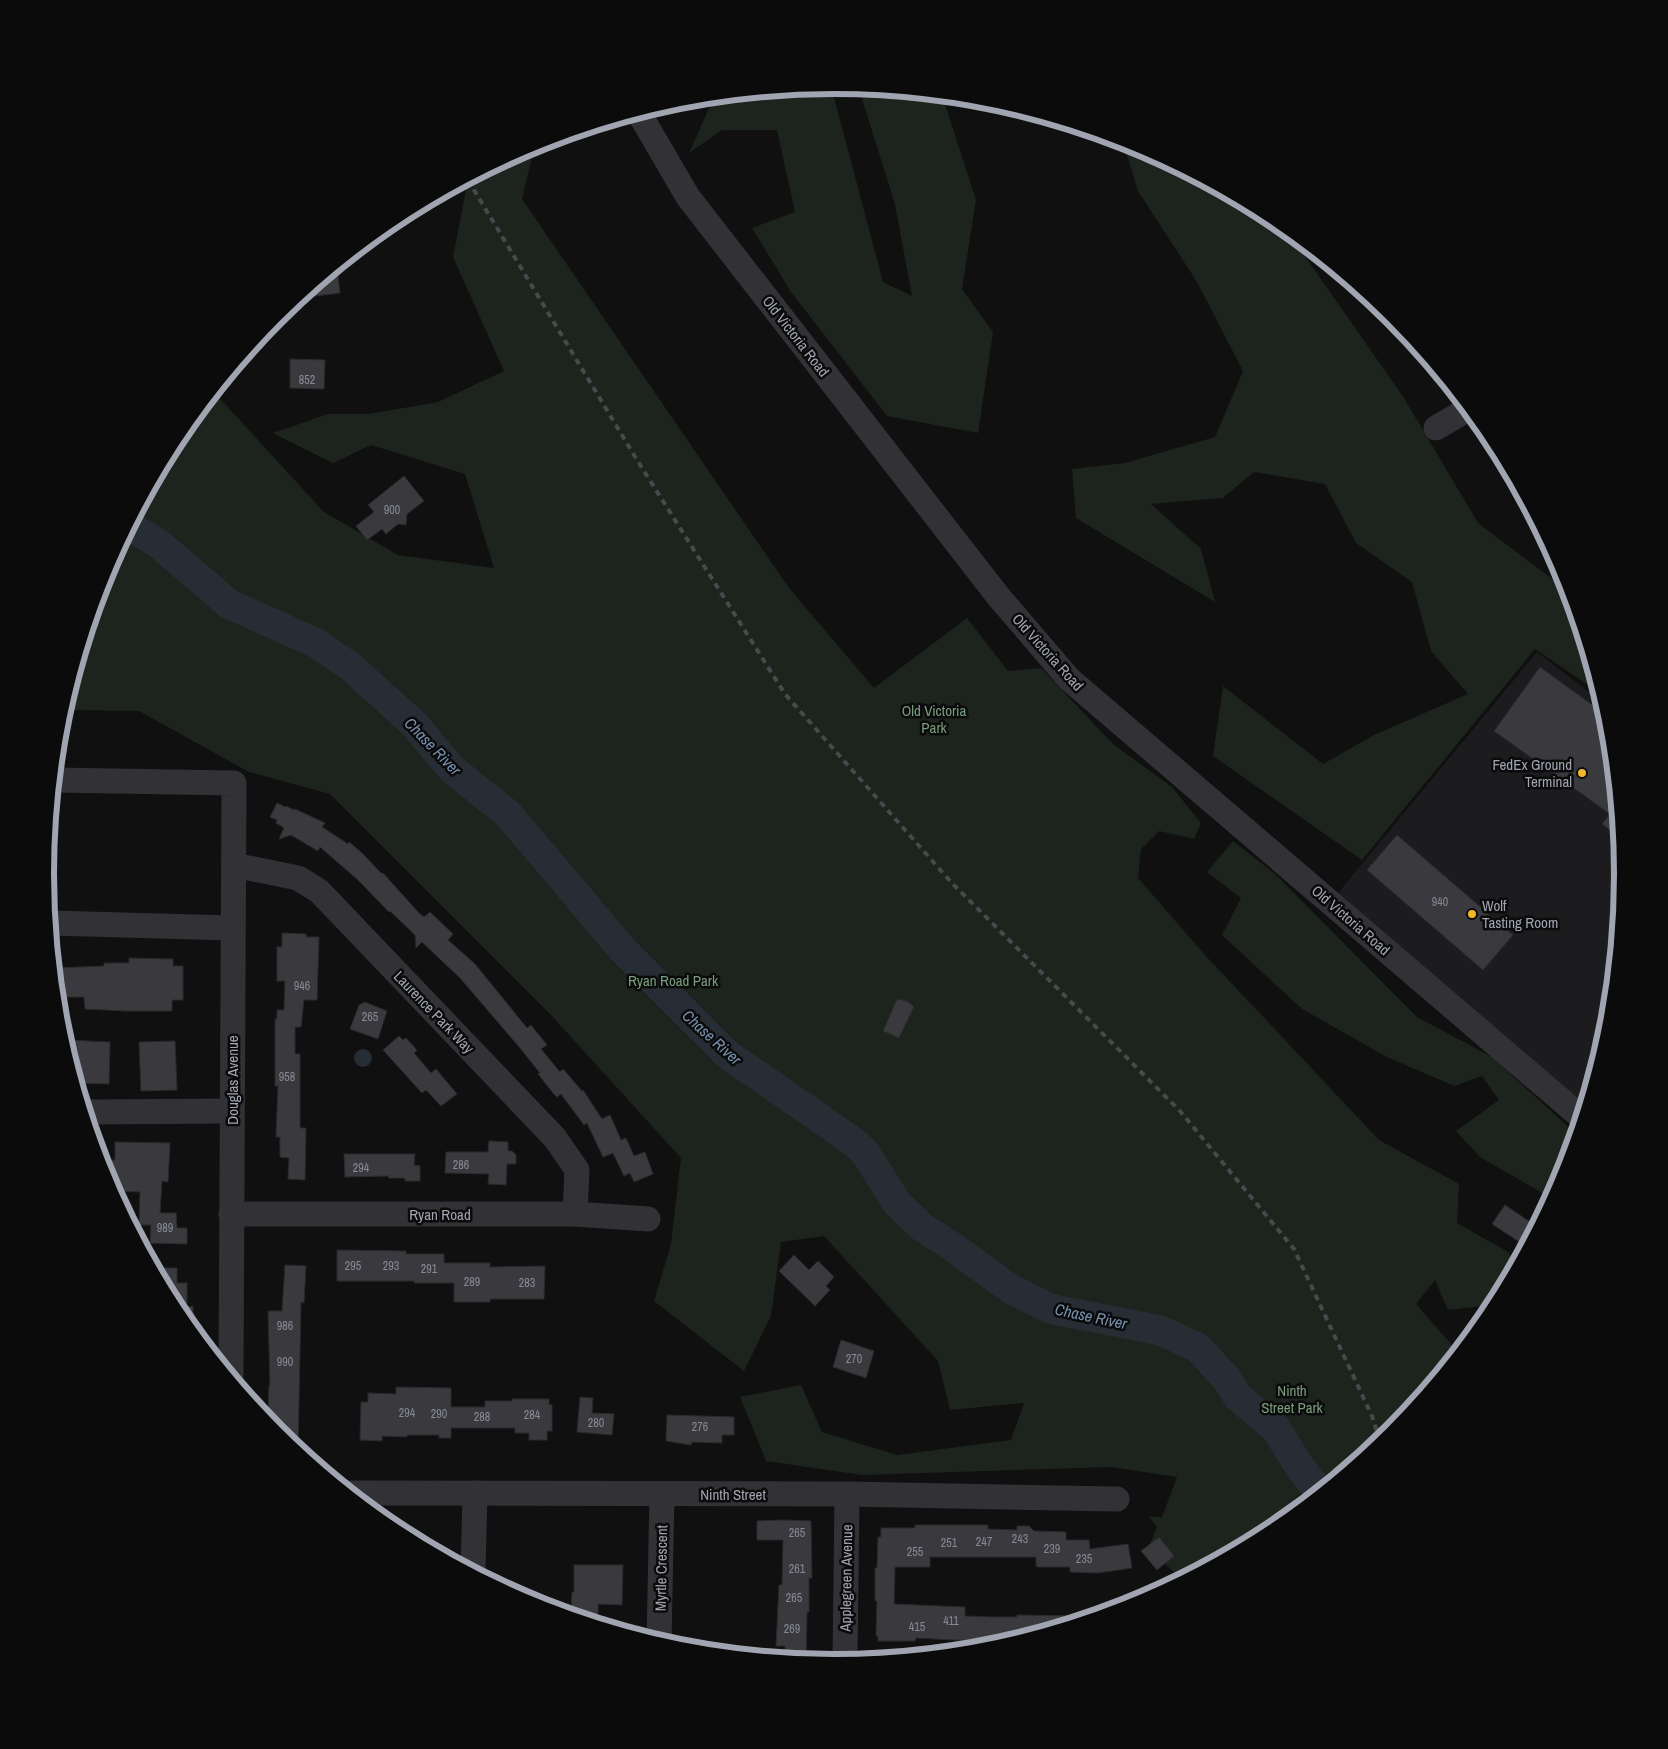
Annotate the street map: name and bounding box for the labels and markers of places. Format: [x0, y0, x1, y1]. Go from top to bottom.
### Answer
place label: FedEx Ground Terminal [1493, 754, 1572, 792]
marker: FedEx Ground Terminal [1576, 767, 1588, 779]
place label: Wolf Tasting Room [1482, 895, 1558, 933]
marker: Wolf Tasting Room [1466, 908, 1478, 920]

